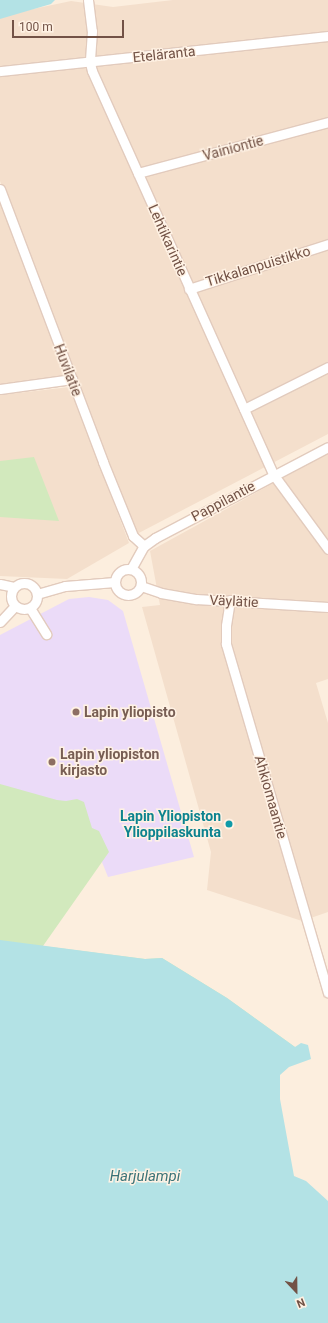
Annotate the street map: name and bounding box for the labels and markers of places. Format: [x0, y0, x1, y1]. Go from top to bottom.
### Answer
place label: Lapin yliopisto [84, 704, 176, 720]
marker: Lapin yliopisto [71, 707, 81, 717]
place label: Lapin yliopiston kirjasto [60, 746, 159, 778]
marker: Lapin yliopiston kirjasto [47, 757, 57, 767]
place label: Lapin Yliopiston Ylioppilaskunta [120, 808, 221, 840]
marker: Lapin Yliopiston Ylioppilaskunta [224, 819, 234, 829]

